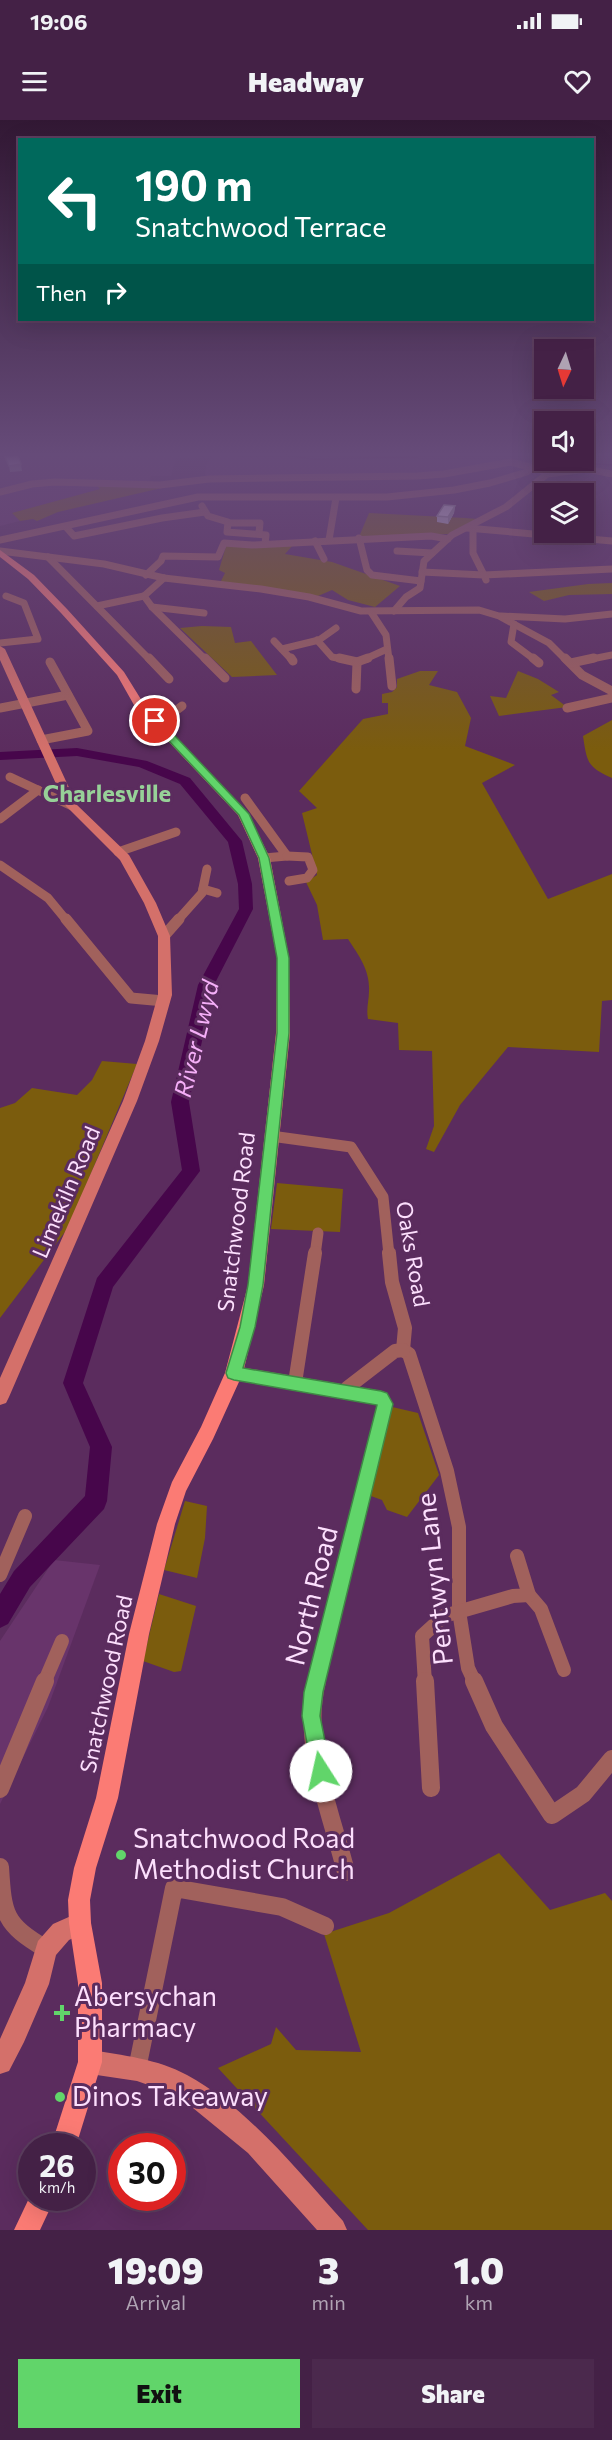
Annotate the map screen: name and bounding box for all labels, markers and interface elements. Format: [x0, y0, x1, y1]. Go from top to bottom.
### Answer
text: 19:06 [30, 8, 88, 35]
icon: menu [18, 65, 51, 98]
text: Headway [248, 65, 364, 98]
icon: heart [561, 65, 594, 98]
text: 190 m [135, 158, 253, 210]
icon: left [36, 162, 114, 240]
text: Snatchwood Terrace [135, 210, 386, 243]
icon: right [99, 276, 132, 309]
text: Then [36, 279, 87, 306]
north arrow [534, 339, 594, 399]
map controls [534, 339, 594, 543]
button: sound [534, 411, 594, 471]
button: layers [534, 483, 594, 543]
pin [129, 695, 180, 746]
icon: arrive [138, 704, 171, 737]
district label: Charlesville [43, 778, 171, 807]
water label: River Lwyd [167, 976, 224, 1100]
street label: Limekiln Road [26, 1122, 105, 1262]
street label: Snatchwood Road [211, 1131, 260, 1313]
street label: Oaks Road [391, 1199, 436, 1309]
street label: Pentwyn Lane [408, 1492, 459, 1667]
street label: North Road [277, 1523, 344, 1669]
street label: Snatchwood Road [73, 1593, 138, 1775]
position arrow [289, 1739, 353, 1803]
place label: Snatchwood Road Methodist Church [133, 1821, 355, 1885]
marker: Snatchwood Road Methodist Church [114, 1848, 128, 1862]
place label: Abersychan Pharmacy [74, 1979, 217, 2043]
marker: Abersychan Pharmacy [55, 2006, 69, 2020]
place label: Dinos Takeaway [72, 2079, 268, 2112]
marker: Dinos Takeaway [53, 2090, 67, 2104]
speed limit sign: 30 [108, 2133, 186, 2211]
text: 26 [39, 2146, 75, 2183]
text: km/h [39, 2178, 75, 2196]
text: 19:09 [108, 2247, 204, 2291]
text: 3 [318, 2247, 339, 2291]
text: 1.0 [454, 2247, 504, 2291]
text: Arrival [126, 2290, 186, 2314]
text: min [312, 2290, 346, 2314]
text: km [465, 2290, 493, 2314]
button: Exit [18, 2359, 300, 2428]
button: Share [312, 2359, 594, 2428]

